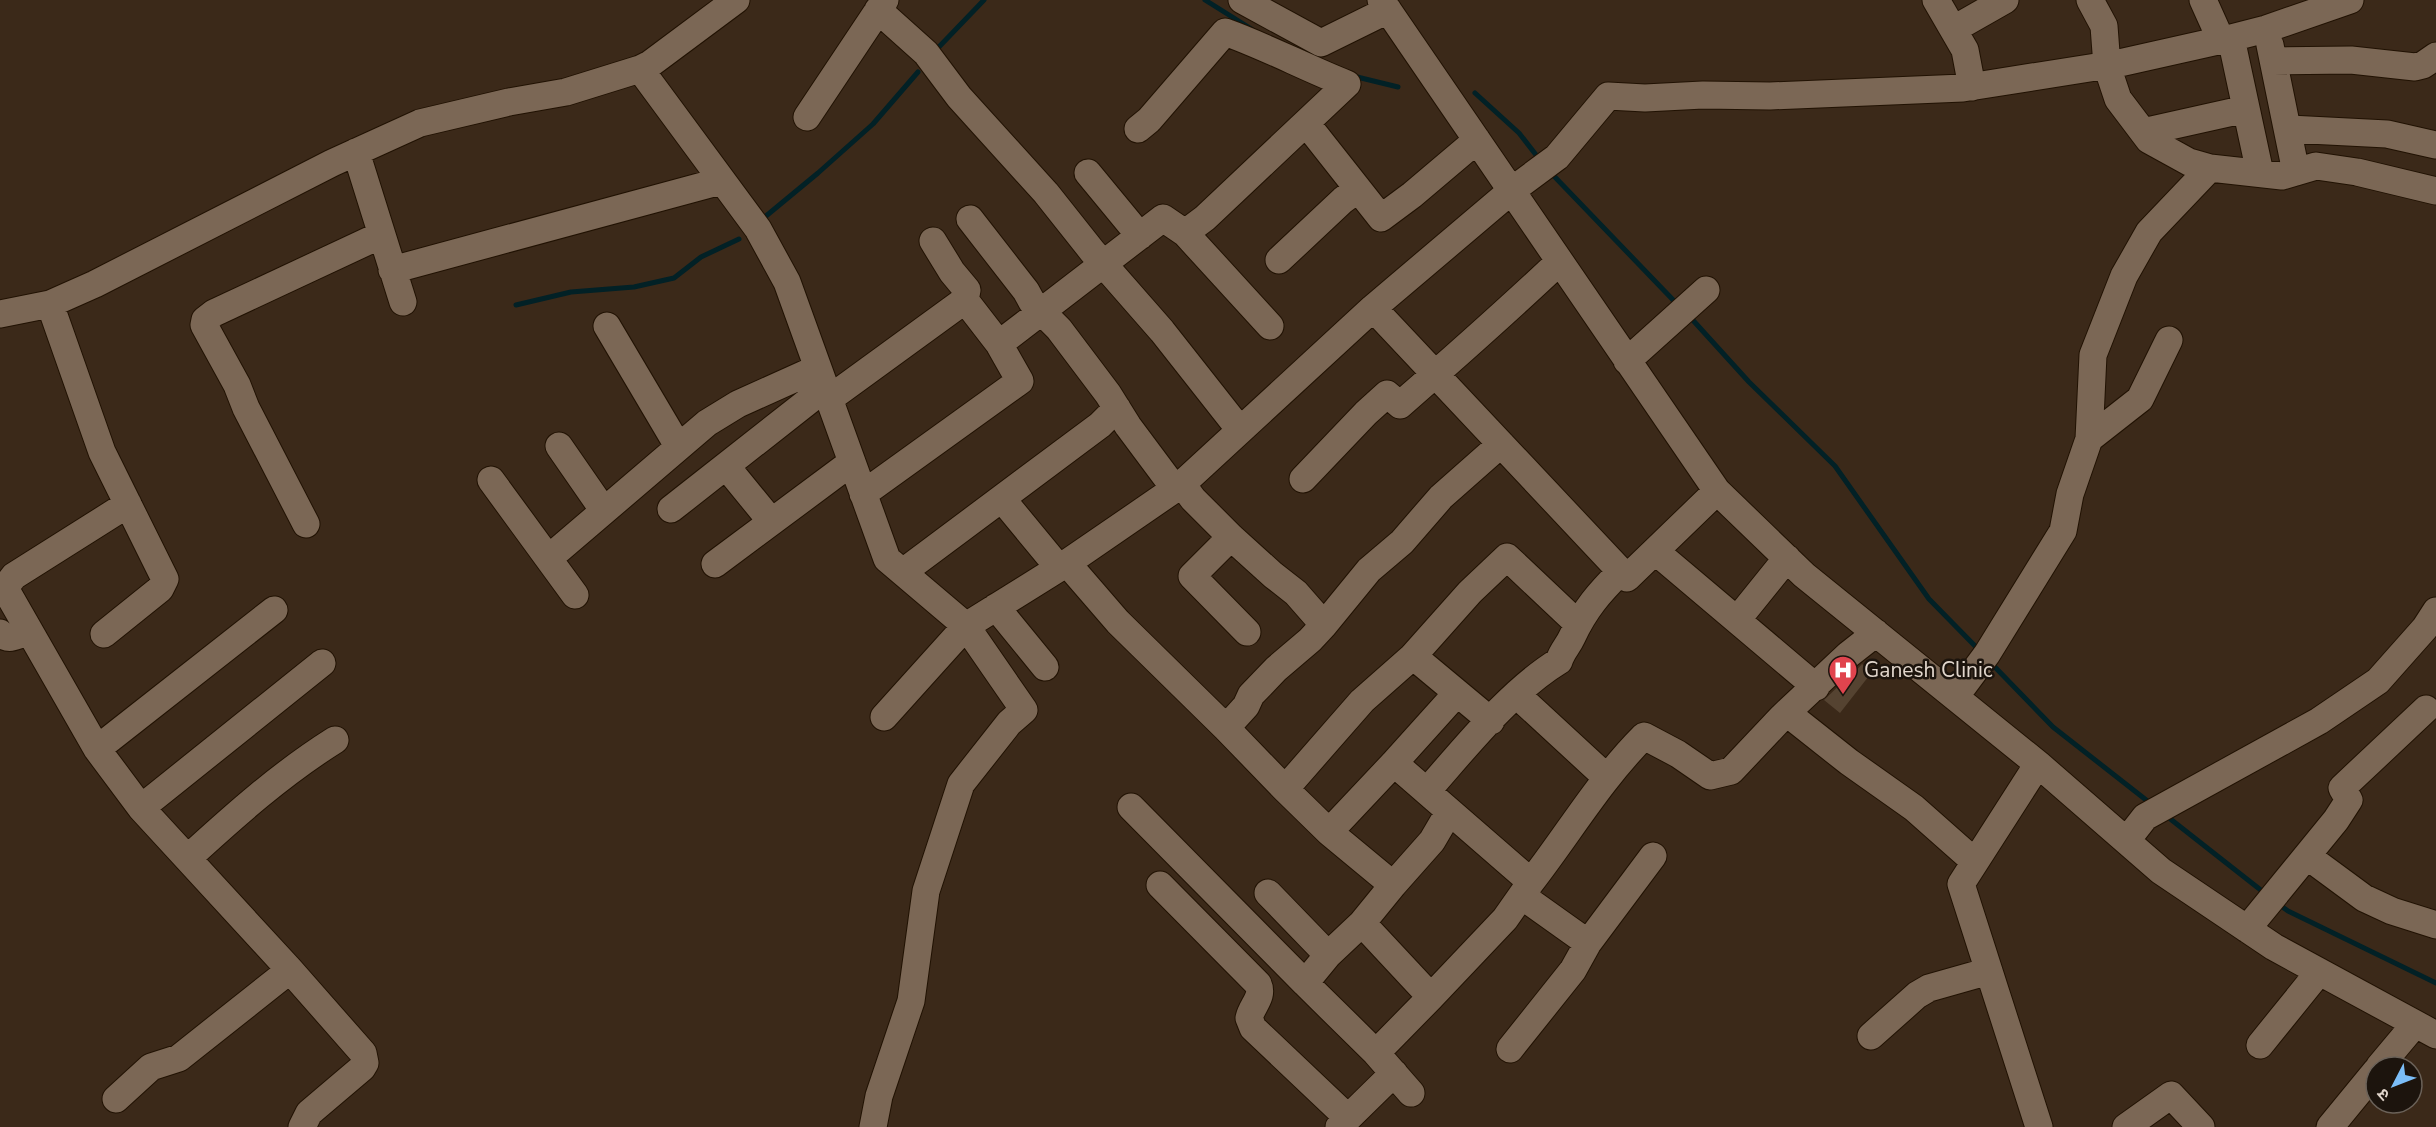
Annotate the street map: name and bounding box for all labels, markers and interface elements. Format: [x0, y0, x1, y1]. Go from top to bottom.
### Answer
hospital icon: Ganesh Clinic [1827, 654, 1859, 696]
place label: Ganesh Clinic [1864, 656, 1993, 684]
north arrow [2364, 1055, 2424, 1115]
text: उ [2372, 1083, 2395, 1105]

